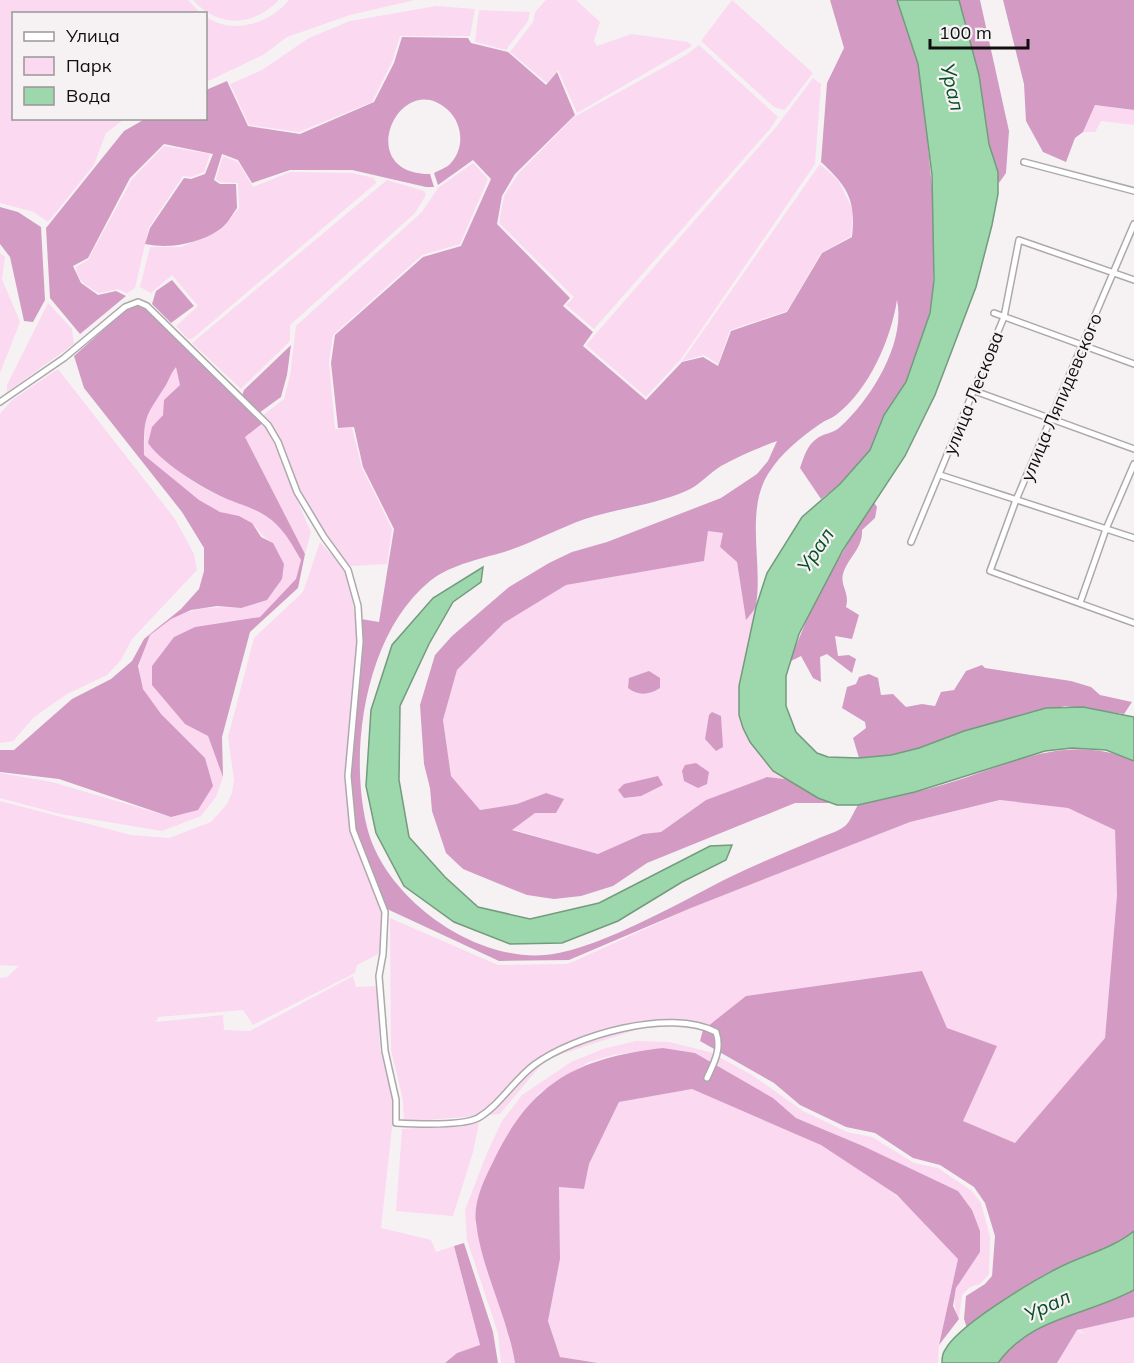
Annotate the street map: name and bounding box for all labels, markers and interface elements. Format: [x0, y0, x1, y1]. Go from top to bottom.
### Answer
legend [12, 12, 207, 120]
scale bar [930, 12, 1028, 50]
text: 100 m [939, 21, 992, 44]
text: Улица [65, 24, 120, 47]
text: Парк [66, 54, 112, 77]
water label: Урал [935, 61, 971, 113]
text: Вода [66, 84, 111, 107]
street label: улица Ляпидевского [1015, 309, 1107, 485]
street label: улица Лескова [938, 328, 1008, 458]
water label: Урал [791, 523, 839, 577]
water label: Урал [1020, 1283, 1074, 1327]

